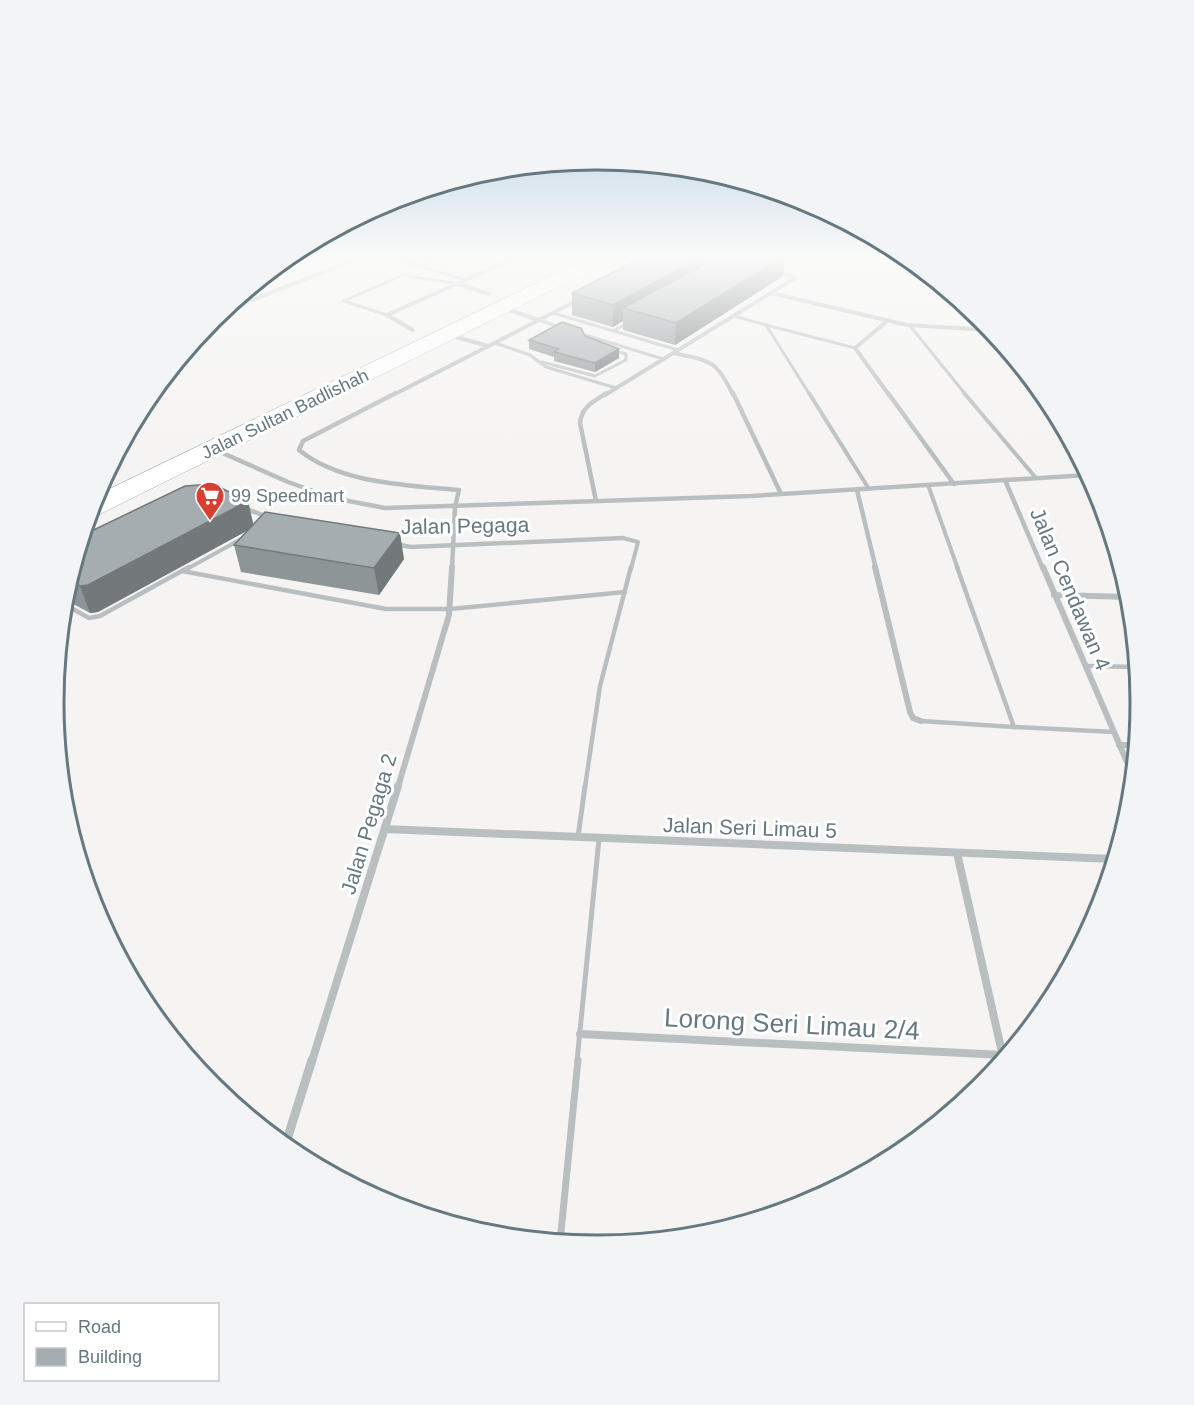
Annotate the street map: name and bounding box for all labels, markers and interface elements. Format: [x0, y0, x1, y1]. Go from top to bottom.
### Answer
street label: Jalan Sultan Badlishah [198, 365, 372, 463]
supermarket icon: 99 Speedmart [194, 480, 226, 522]
place label: 99 Speedmart [231, 486, 344, 506]
street label: Jalan Cendawan 4 [1026, 504, 1115, 674]
street label: Jalan Pegaga [401, 513, 530, 538]
street label: Jalan Pegaga 2 [336, 751, 401, 897]
street label: Jalan Seri Limau 5 [663, 813, 837, 842]
street label: Lorong Seri Limau 2/4 [663, 1002, 921, 1046]
legend [24, 1303, 219, 1381]
text: Road [78, 1317, 121, 1337]
text: Building [78, 1347, 142, 1367]

